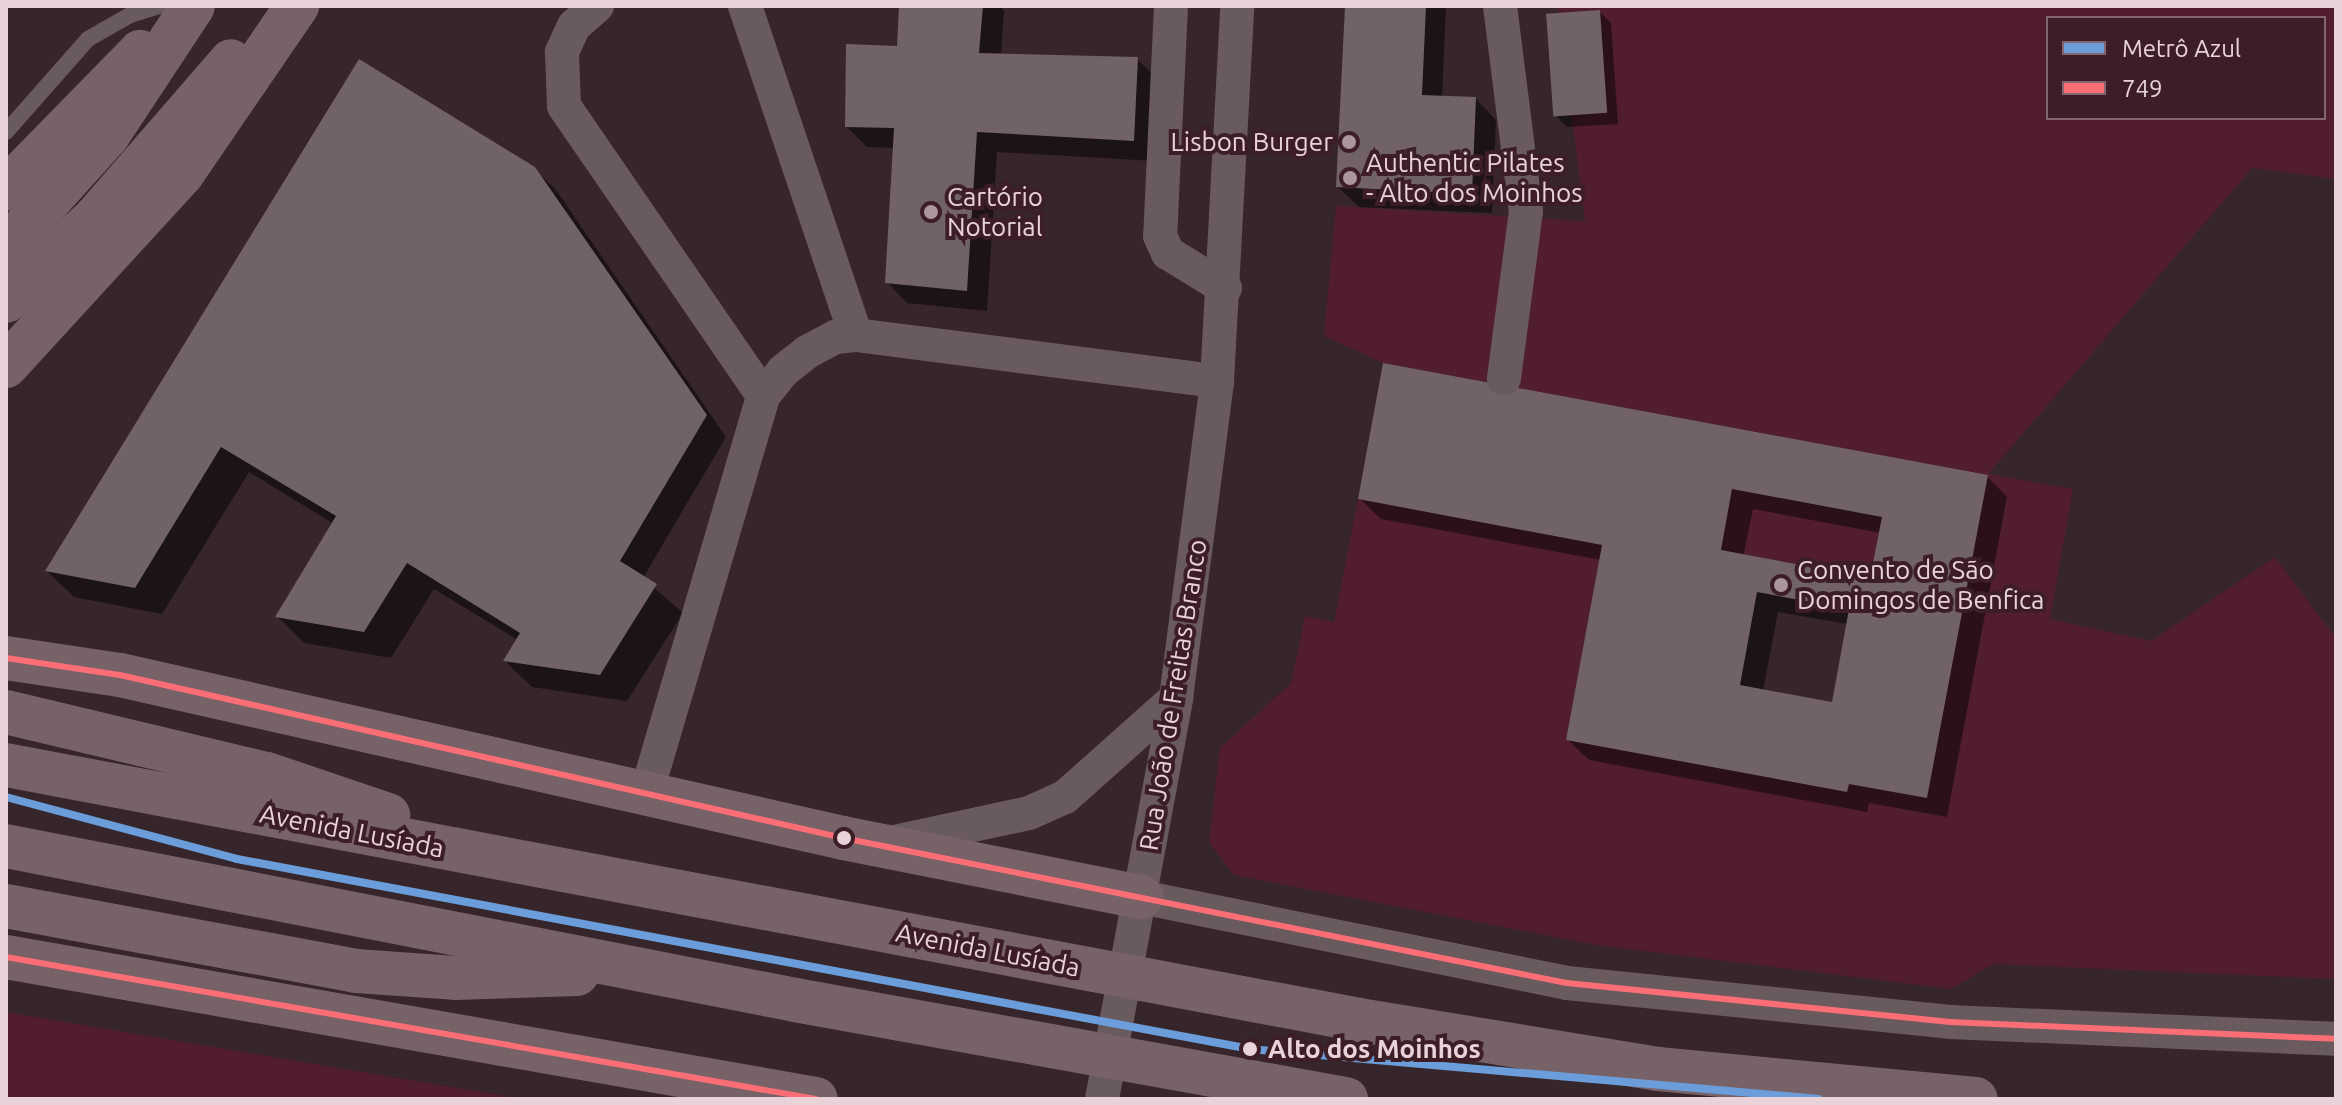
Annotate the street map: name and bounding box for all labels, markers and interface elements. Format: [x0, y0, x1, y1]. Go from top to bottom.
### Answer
legend [2046, 16, 2326, 120]
text: Metrô Azul [2122, 35, 2241, 62]
text: 749 [2122, 75, 2163, 102]
place label: Lisbon Burger [1171, 126, 1333, 158]
marker: Lisbon Burger [1340, 133, 1358, 151]
place label: Authentic Pilates - Alto dos Moinhos [1366, 147, 1582, 208]
marker: Authentic Pilates - Alto dos Moinhos [1341, 169, 1359, 187]
place label: Cartório Notorial [947, 181, 1043, 242]
marker: Cartório Notorial [922, 203, 940, 221]
street label: Rua João de Freitas Branco [1133, 537, 1213, 853]
place label: Convento de São Domingos de Benfica [1797, 554, 2044, 616]
marker: Convento de São Domingos de Benfica [1772, 576, 1790, 594]
street label: Avenida Lusíada [257, 798, 447, 864]
unlabelled marker [836, 830, 852, 846]
street label: Avenida Lusíada [893, 917, 1083, 983]
place label: Alto dos Moinhos [1268, 1033, 1481, 1065]
marker: Alto dos Moinhos [1239, 1038, 1261, 1060]

